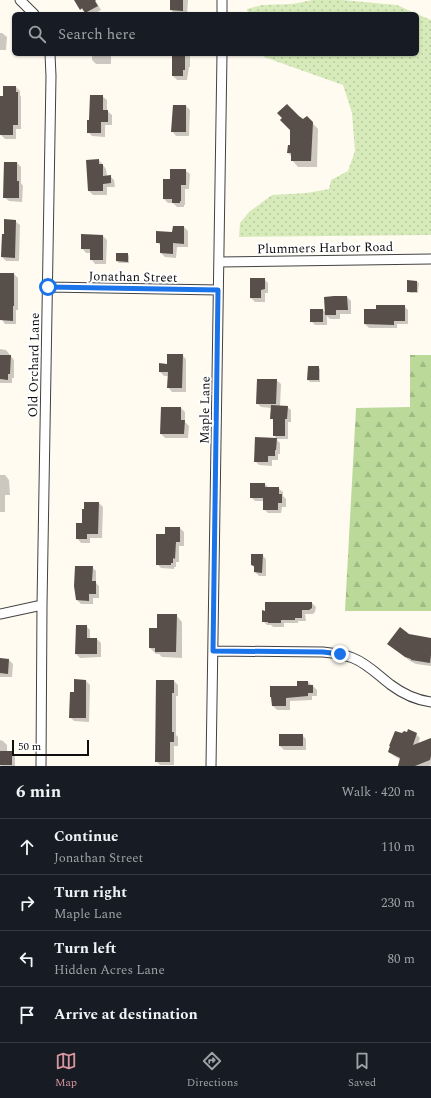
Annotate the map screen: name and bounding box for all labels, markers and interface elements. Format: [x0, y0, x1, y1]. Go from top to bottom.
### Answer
search box [12, 12, 419, 56]
icon: search [26, 23, 48, 45]
text: Search here [58, 23, 136, 46]
street label: Plummers Harbor Road [257, 237, 393, 259]
street label: Jonathan Street [88, 266, 178, 288]
route start [39, 278, 57, 296]
street label: Old Orchard Lane [23, 313, 45, 418]
street label: Maple Lane [194, 376, 216, 444]
route end [331, 645, 349, 663]
scale bar [12, 738, 89, 757]
text: 50 m [18, 738, 41, 755]
text: 6 min [16, 779, 61, 805]
text: Walk · 420 m [341, 782, 415, 802]
text: Continue [54, 825, 119, 848]
icon: ahead [16, 836, 38, 858]
text: 110 m [381, 837, 415, 857]
text: Jonathan Street [54, 848, 143, 868]
text: Turn right [54, 881, 127, 904]
icon: right [16, 892, 38, 914]
text: 230 m [381, 893, 415, 913]
text: Maple Lane [54, 904, 122, 924]
text: Turn left [54, 937, 116, 960]
icon: left [16, 948, 38, 970]
text: 80 m [388, 949, 415, 969]
text: Hidden Acres Lane [54, 960, 165, 980]
text: Arrive at destination [54, 1003, 198, 1026]
icon: arrive [16, 1004, 38, 1026]
tab: Map [55, 1050, 77, 1091]
tab: Directions [187, 1050, 238, 1091]
tab: Saved [348, 1050, 376, 1091]

